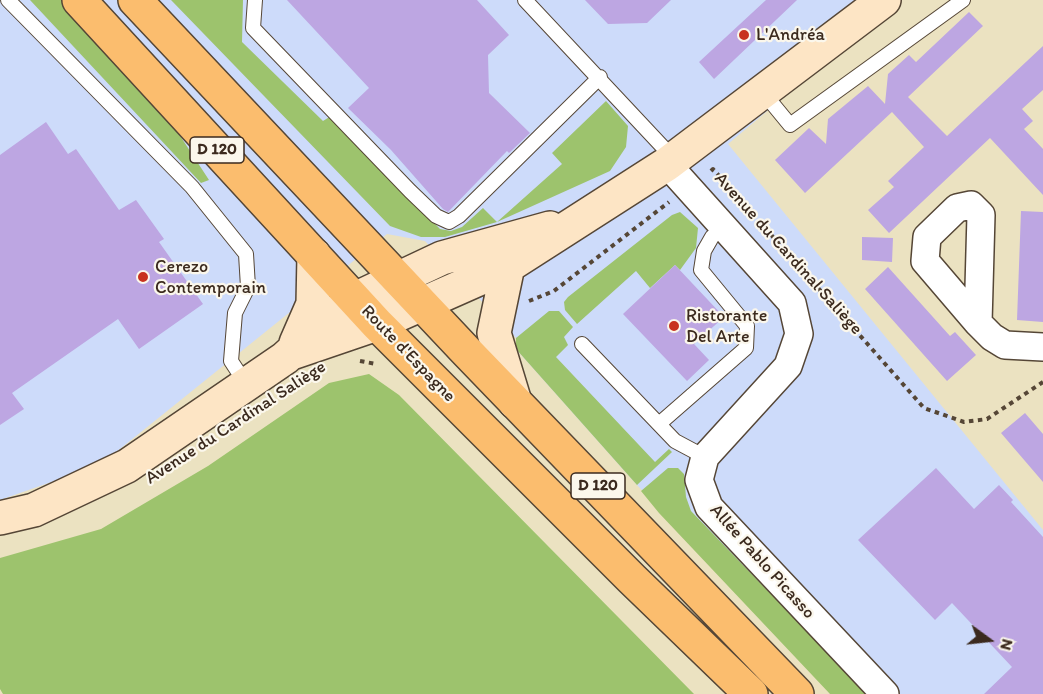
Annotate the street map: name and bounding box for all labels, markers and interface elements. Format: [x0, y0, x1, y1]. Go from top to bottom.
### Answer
place label: L'Andréa [756, 24, 825, 46]
marker: L'Andréa [737, 28, 751, 42]
road number: D 120 [190, 137, 244, 163]
street label: Avenue du Cardinal Saliège [709, 168, 867, 340]
place label: Cerezo Contemporain [155, 256, 266, 298]
marker: Cerezo Contemporain [136, 270, 150, 284]
street label: Route d'Espagne [356, 301, 460, 407]
place label: Ristorante Del Arte [686, 305, 767, 348]
marker: Ristorante Del Arte [667, 319, 681, 333]
street label: Avenue du Cardinal Saliège [142, 357, 330, 489]
road number: D 120 [571, 473, 625, 499]
street label: Allée Pablo Picasso [705, 500, 819, 624]
north arrow [959, 610, 1019, 670]
text: N [996, 637, 1017, 652]

